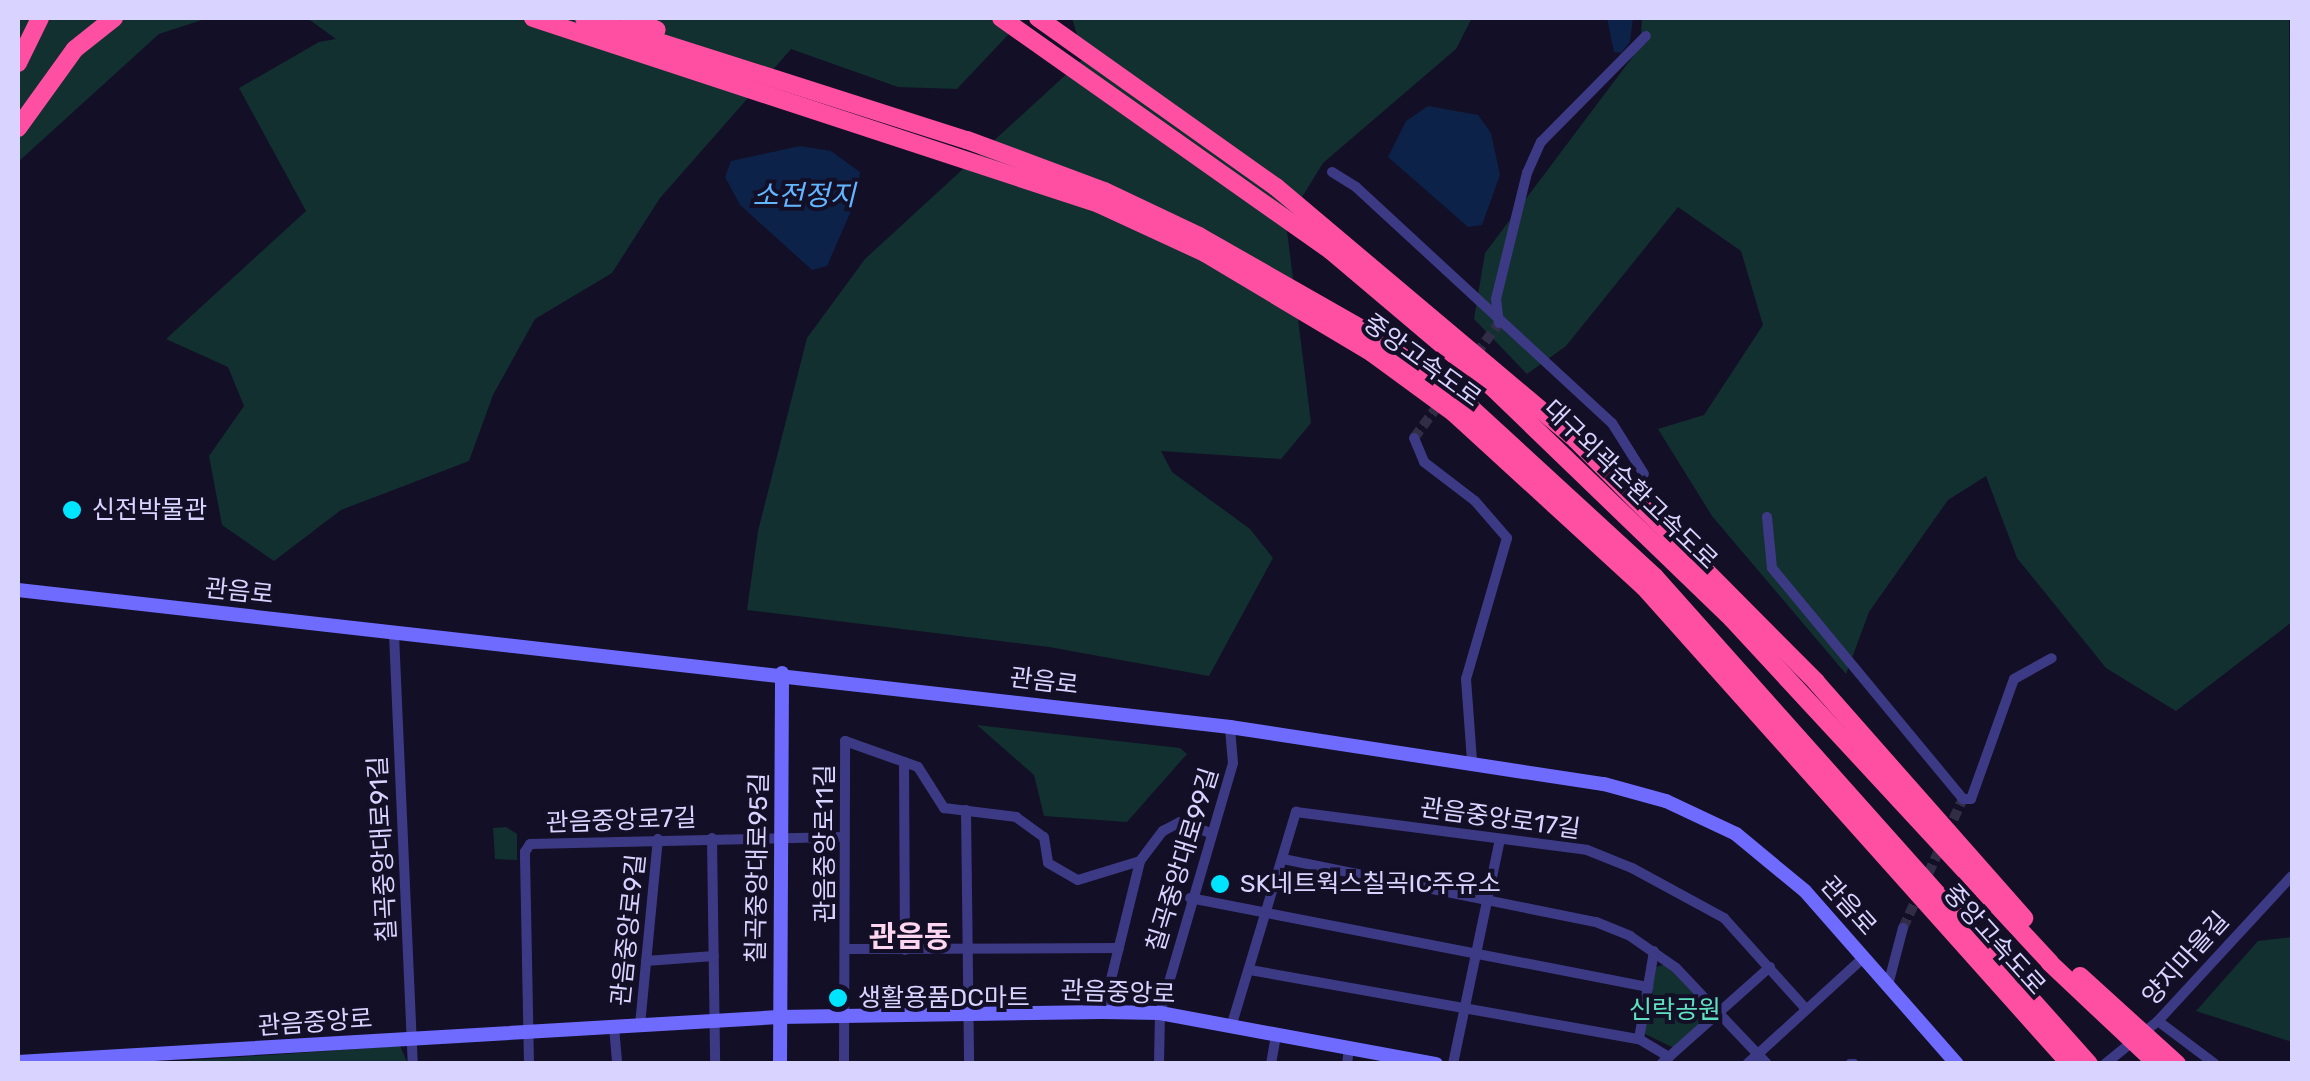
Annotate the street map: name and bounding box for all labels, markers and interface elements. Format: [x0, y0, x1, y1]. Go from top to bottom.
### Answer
water label: 소전정지 [752, 179, 856, 213]
street label: 중앙고속도로 [1357, 308, 1487, 414]
street label: 대구외곽순환고속도로 [1537, 394, 1723, 576]
place label: 신전박물관 [92, 495, 207, 525]
marker: 신전박물관 [61, 499, 83, 521]
street label: 관음로 [203, 573, 275, 611]
street label: 관음로 [1008, 663, 1080, 701]
street label: 칠곡중앙대로91길 [363, 755, 403, 943]
street label: 관음중앙로11길 [810, 764, 840, 924]
street label: 칠곡중앙대로99길 [1141, 764, 1225, 956]
street label: 칠곡중앙대로95길 [741, 772, 775, 964]
street label: 관음중앙로17길 [1418, 793, 1582, 845]
street label: 관음중앙로7길 [545, 803, 697, 839]
street label: 관음중앙로9길 [606, 852, 652, 1008]
place label: SK네트웍스칠곡IC주유소 [1240, 869, 1501, 899]
street label: 관음로 [1814, 870, 1882, 942]
marker: SK네트웍스칠곡IC주유소 [1209, 873, 1231, 895]
street label: 중앙고속도로 [1937, 879, 2051, 1001]
street label: 양지마을길 [2136, 906, 2236, 1012]
district label: 관음동 [869, 919, 951, 955]
street label: 관음중앙로 [1060, 976, 1176, 1010]
place label: 생활용품DC마트 [858, 983, 1030, 1013]
marker: 생활용품DC마트 [827, 987, 849, 1009]
park label: 신락공원 [1629, 995, 1721, 1025]
street label: 관음중앙로 [257, 1004, 373, 1042]

